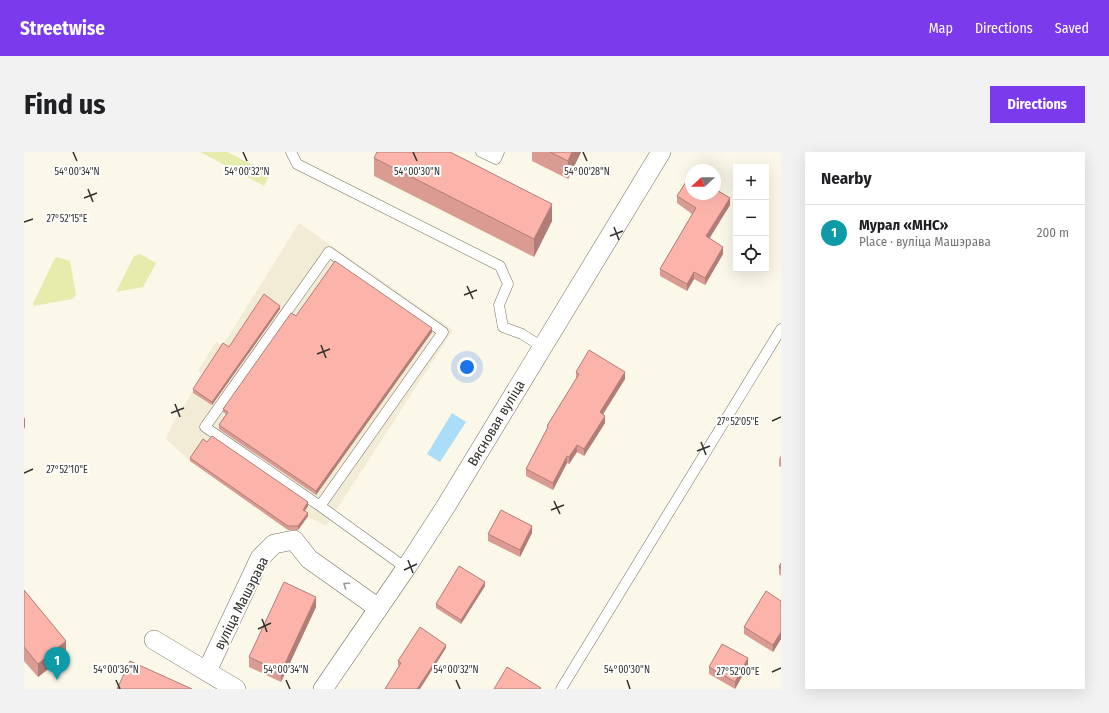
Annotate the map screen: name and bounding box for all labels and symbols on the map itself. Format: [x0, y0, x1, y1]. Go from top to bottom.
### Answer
north arrow [685, 164, 721, 200]
text: 54°00'34"N [54, 166, 100, 178]
text: 54°00'32"N [224, 166, 270, 178]
text: 54°00'30"N [394, 166, 440, 178]
text: 54°00'28"N [564, 166, 610, 178]
text: 27°52'15"E [47, 213, 88, 225]
your location [457, 357, 477, 377]
street label: Вясновая вуліца [464, 377, 529, 469]
text: 27°52'05"E [717, 416, 759, 428]
text: 27°52'10"E [46, 464, 88, 476]
street label: вуліца Машэрава [211, 554, 272, 653]
one-way arrow [344, 583, 351, 590]
pin: 1 [44, 647, 70, 680]
text: 54°00'36"N [93, 664, 139, 676]
text: 54°00'34"N [263, 664, 309, 676]
text: 54°00'32"N [433, 664, 479, 676]
text: 54°00'30"N [604, 664, 650, 676]
text: 27°52'00"E [717, 666, 760, 678]

